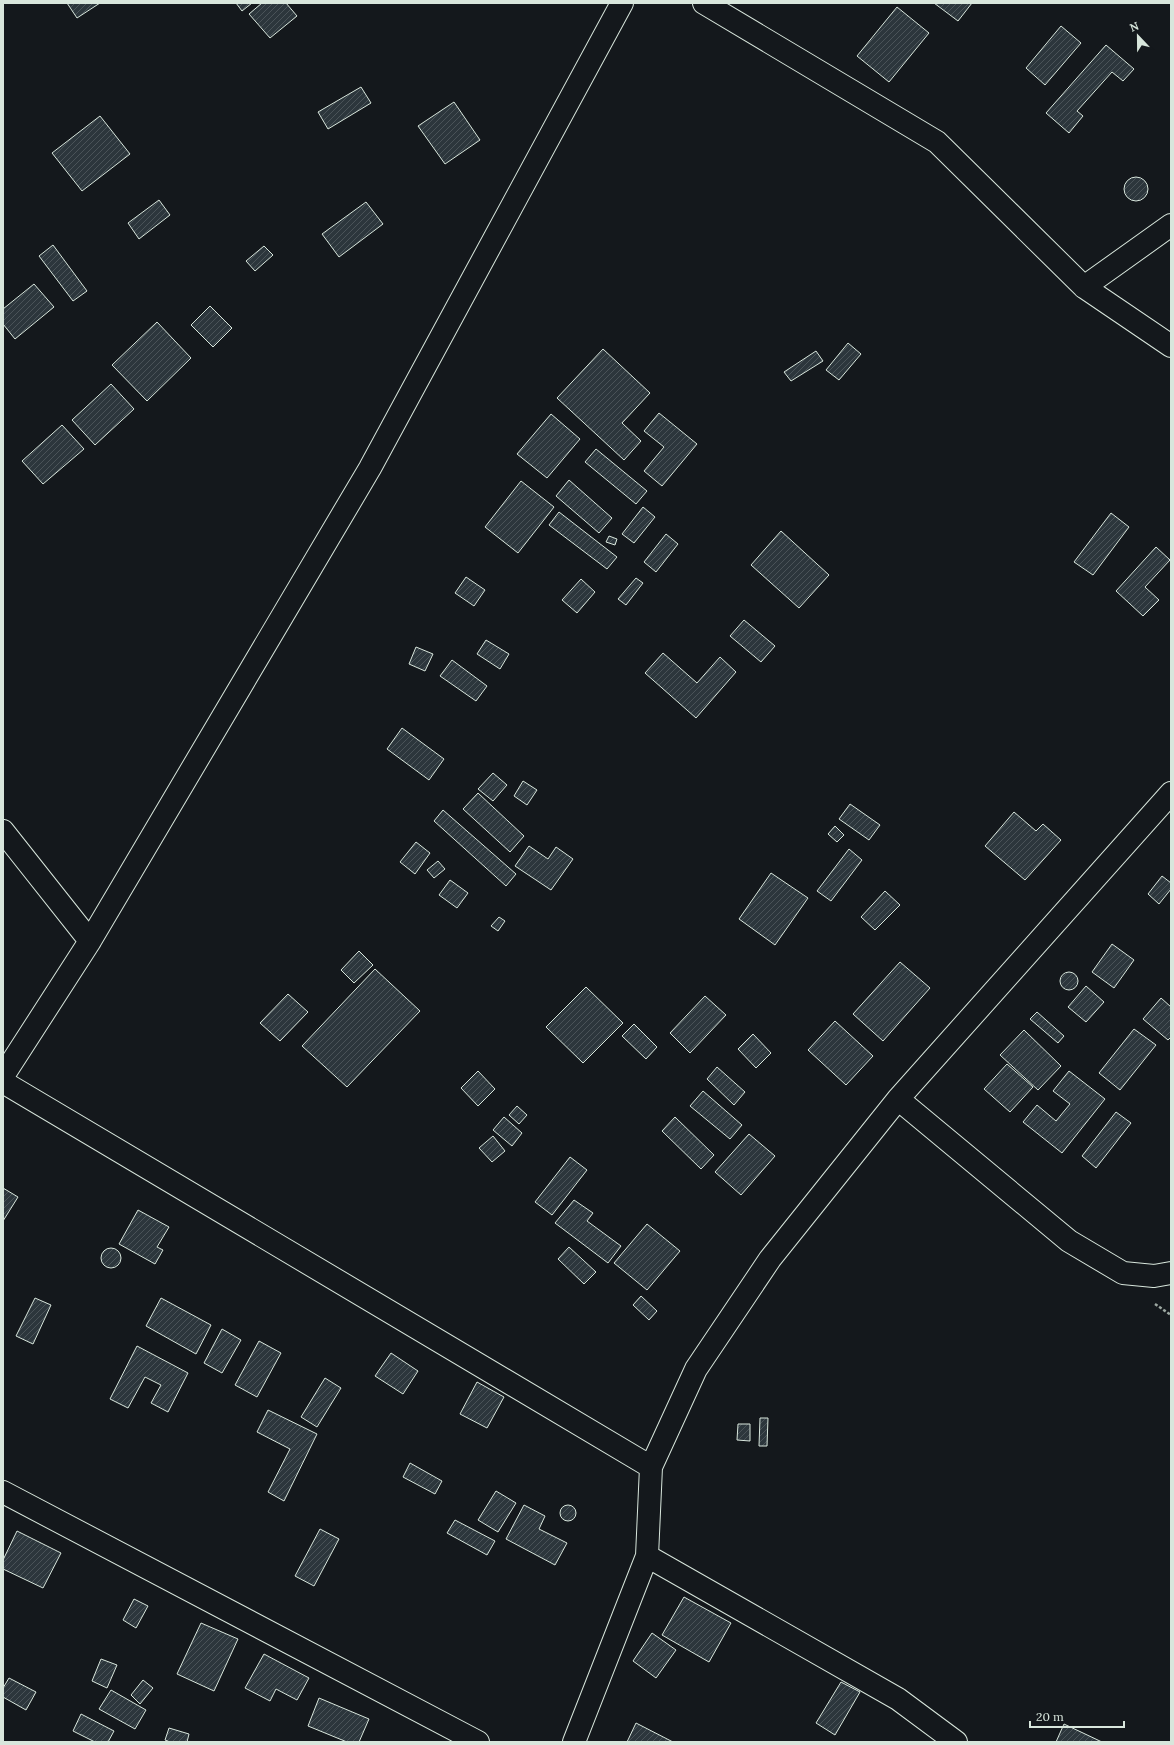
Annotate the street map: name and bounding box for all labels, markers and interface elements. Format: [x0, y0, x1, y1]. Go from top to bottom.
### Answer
north arrow [1118, 16, 1158, 56]
text: N [1128, 18, 1141, 35]
scale bar [1030, 1703, 1124, 1729]
text: 20 m [1036, 1709, 1064, 1724]

